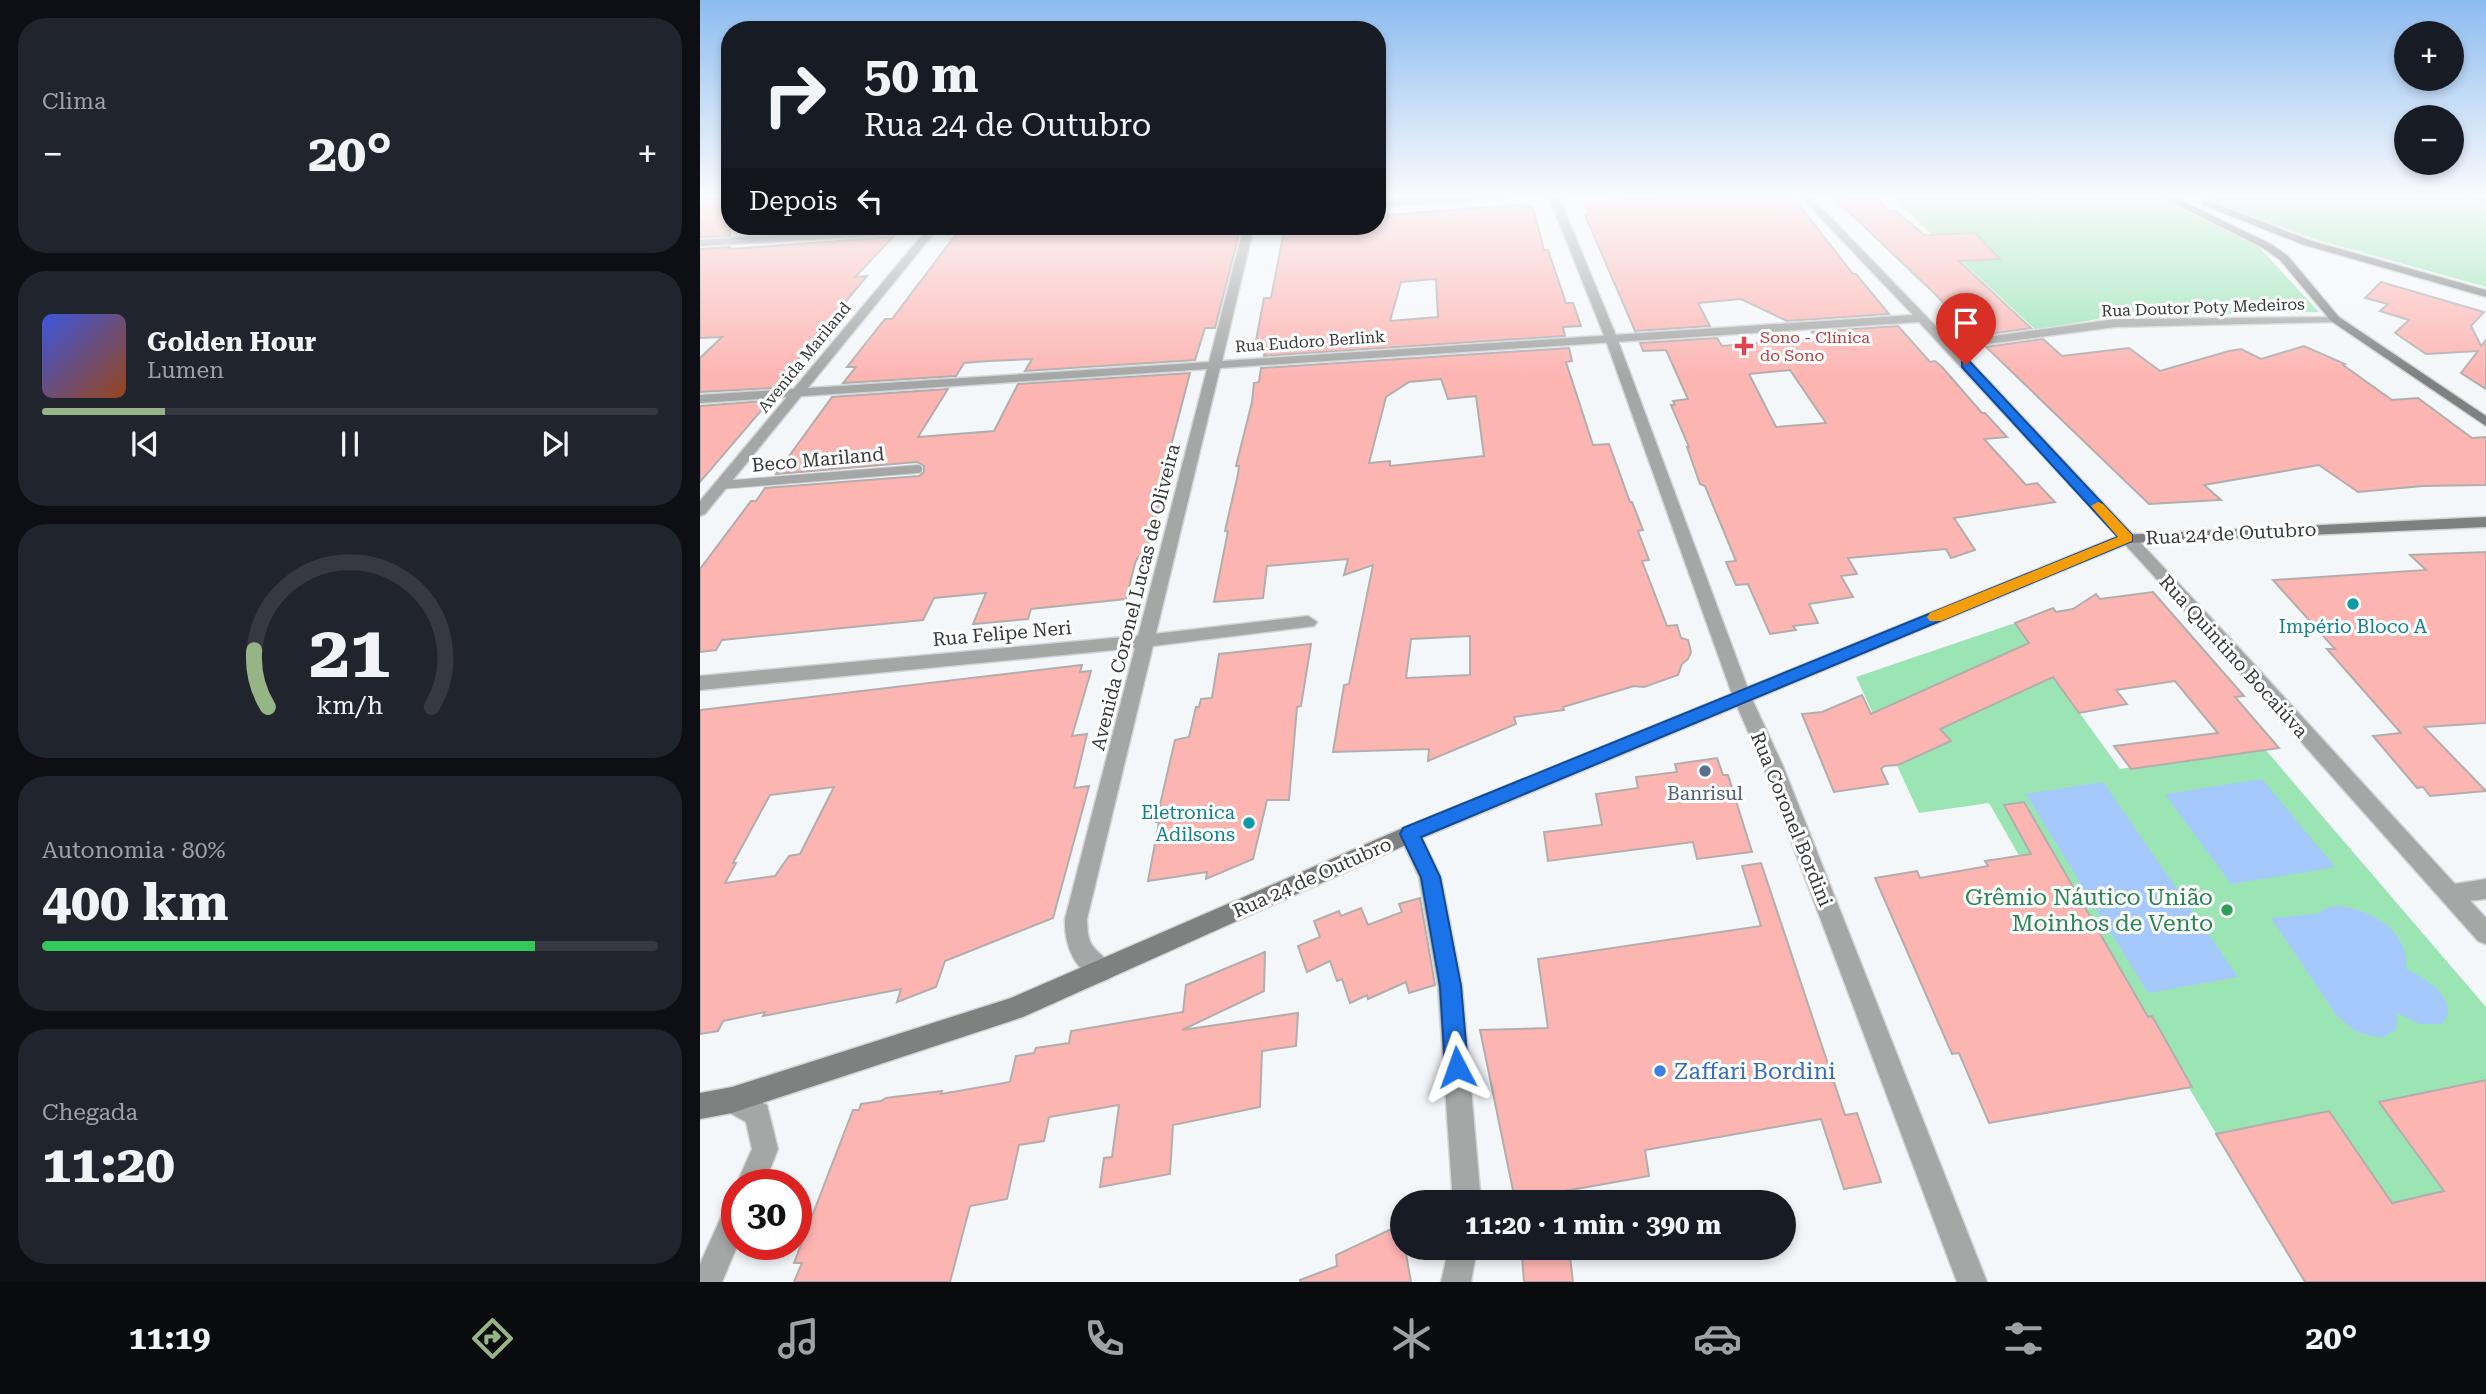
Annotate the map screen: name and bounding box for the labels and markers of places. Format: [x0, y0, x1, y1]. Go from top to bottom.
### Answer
pin [1936, 293, 1996, 365]
place label: Sono - Clínica do Sono [1760, 328, 1870, 365]
marker: Sono - Clínica do Sono [1734, 336, 1754, 356]
marker: Império Bloco A [2345, 596, 2361, 612]
place label: Império Bloco A [2279, 615, 2428, 638]
marker: Banrisul [1697, 763, 1713, 779]
place label: Banrisul [1667, 782, 1743, 805]
place label: Eletronica Adilsons [1141, 801, 1236, 846]
marker: Eletronica Adilsons [1241, 815, 1257, 831]
place label: Grêmio Náutico União Moinhos de Vento [1965, 884, 2213, 937]
marker: Grêmio Náutico União Moinhos de Vento [2219, 902, 2235, 918]
place label: Zaffari Bordini [1674, 1058, 1836, 1085]
marker: Zaffari Bordini [1652, 1063, 1668, 1079]

